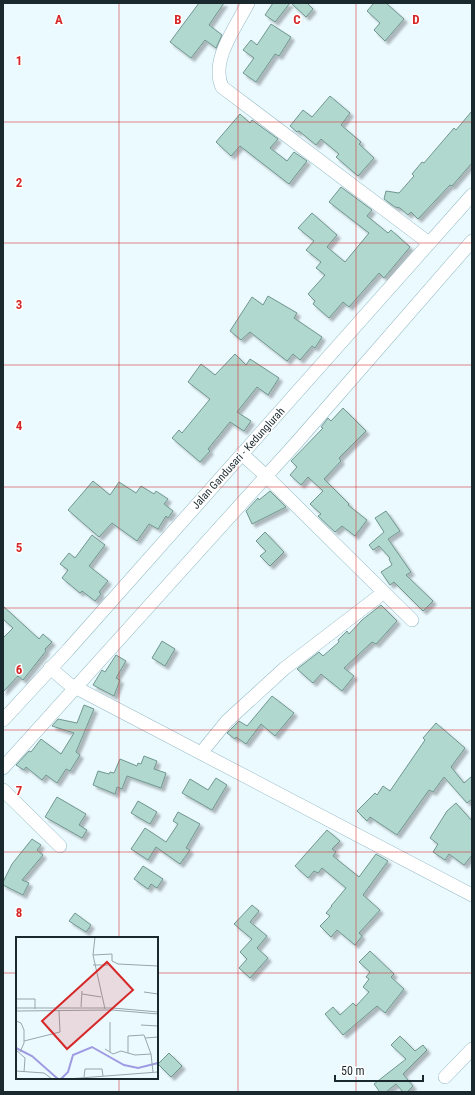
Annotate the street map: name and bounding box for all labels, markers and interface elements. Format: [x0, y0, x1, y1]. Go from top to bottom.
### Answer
text: A [55, 12, 63, 27]
text: B [174, 12, 182, 27]
text: C [293, 12, 301, 27]
text: D [412, 12, 420, 27]
text: 1 [16, 53, 22, 68]
text: 2 [16, 175, 23, 190]
text: 3 [16, 297, 22, 312]
street label: Jalan Gandusari - Kedunglurah [189, 405, 287, 512]
text: 4 [16, 418, 23, 433]
text: 5 [16, 540, 23, 555]
text: 6 [16, 662, 23, 677]
text: 7 [16, 783, 23, 798]
text: 8 [16, 905, 22, 920]
inset map [16, 937, 158, 1079]
scale bar [335, 1057, 423, 1083]
text: 50 m [341, 1064, 365, 1078]

